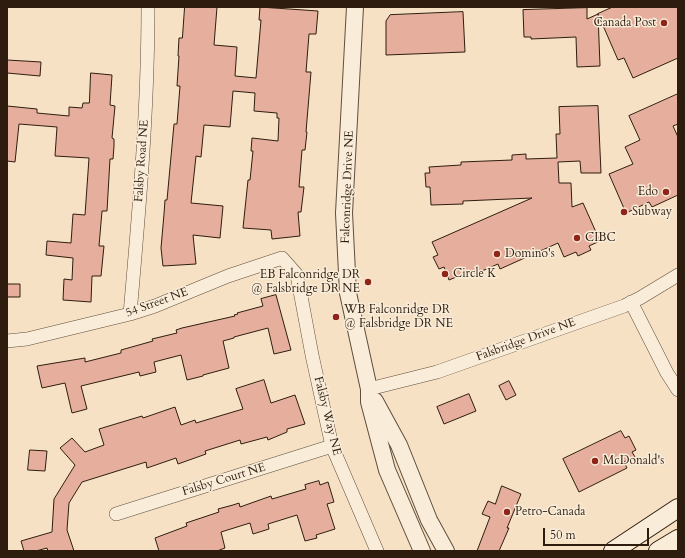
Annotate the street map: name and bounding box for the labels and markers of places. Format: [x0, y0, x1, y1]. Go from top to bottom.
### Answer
place label: Canada Post [593, 16, 656, 30]
marker: Canada Post [659, 18, 669, 28]
place label: Edo [638, 185, 658, 199]
marker: Edo [661, 187, 671, 197]
place label: Subway [632, 205, 672, 219]
marker: Subway [619, 207, 629, 217]
place label: CIBC [585, 231, 616, 245]
marker: CIBC [572, 233, 582, 243]
place label: Domino's [505, 247, 555, 261]
marker: Domino's [492, 249, 502, 259]
place label: Circle K [453, 267, 496, 281]
place label: EB Falconridge DR @ Falsbridge DR NE [251, 268, 360, 296]
marker: Circle K [440, 269, 450, 279]
marker: EB Falconridge DR @ Falsbridge DR NE [363, 277, 373, 287]
place label: WB Falconridge DR @ Falsbridge DR NE [344, 303, 453, 331]
marker: WB Falconridge DR @ Falsbridge DR NE [331, 312, 341, 322]
place label: McDonald's [603, 454, 664, 468]
marker: McDonald's [590, 456, 600, 466]
place label: Petro-Canada [515, 505, 585, 519]
marker: Petro-Canada [502, 507, 512, 517]

